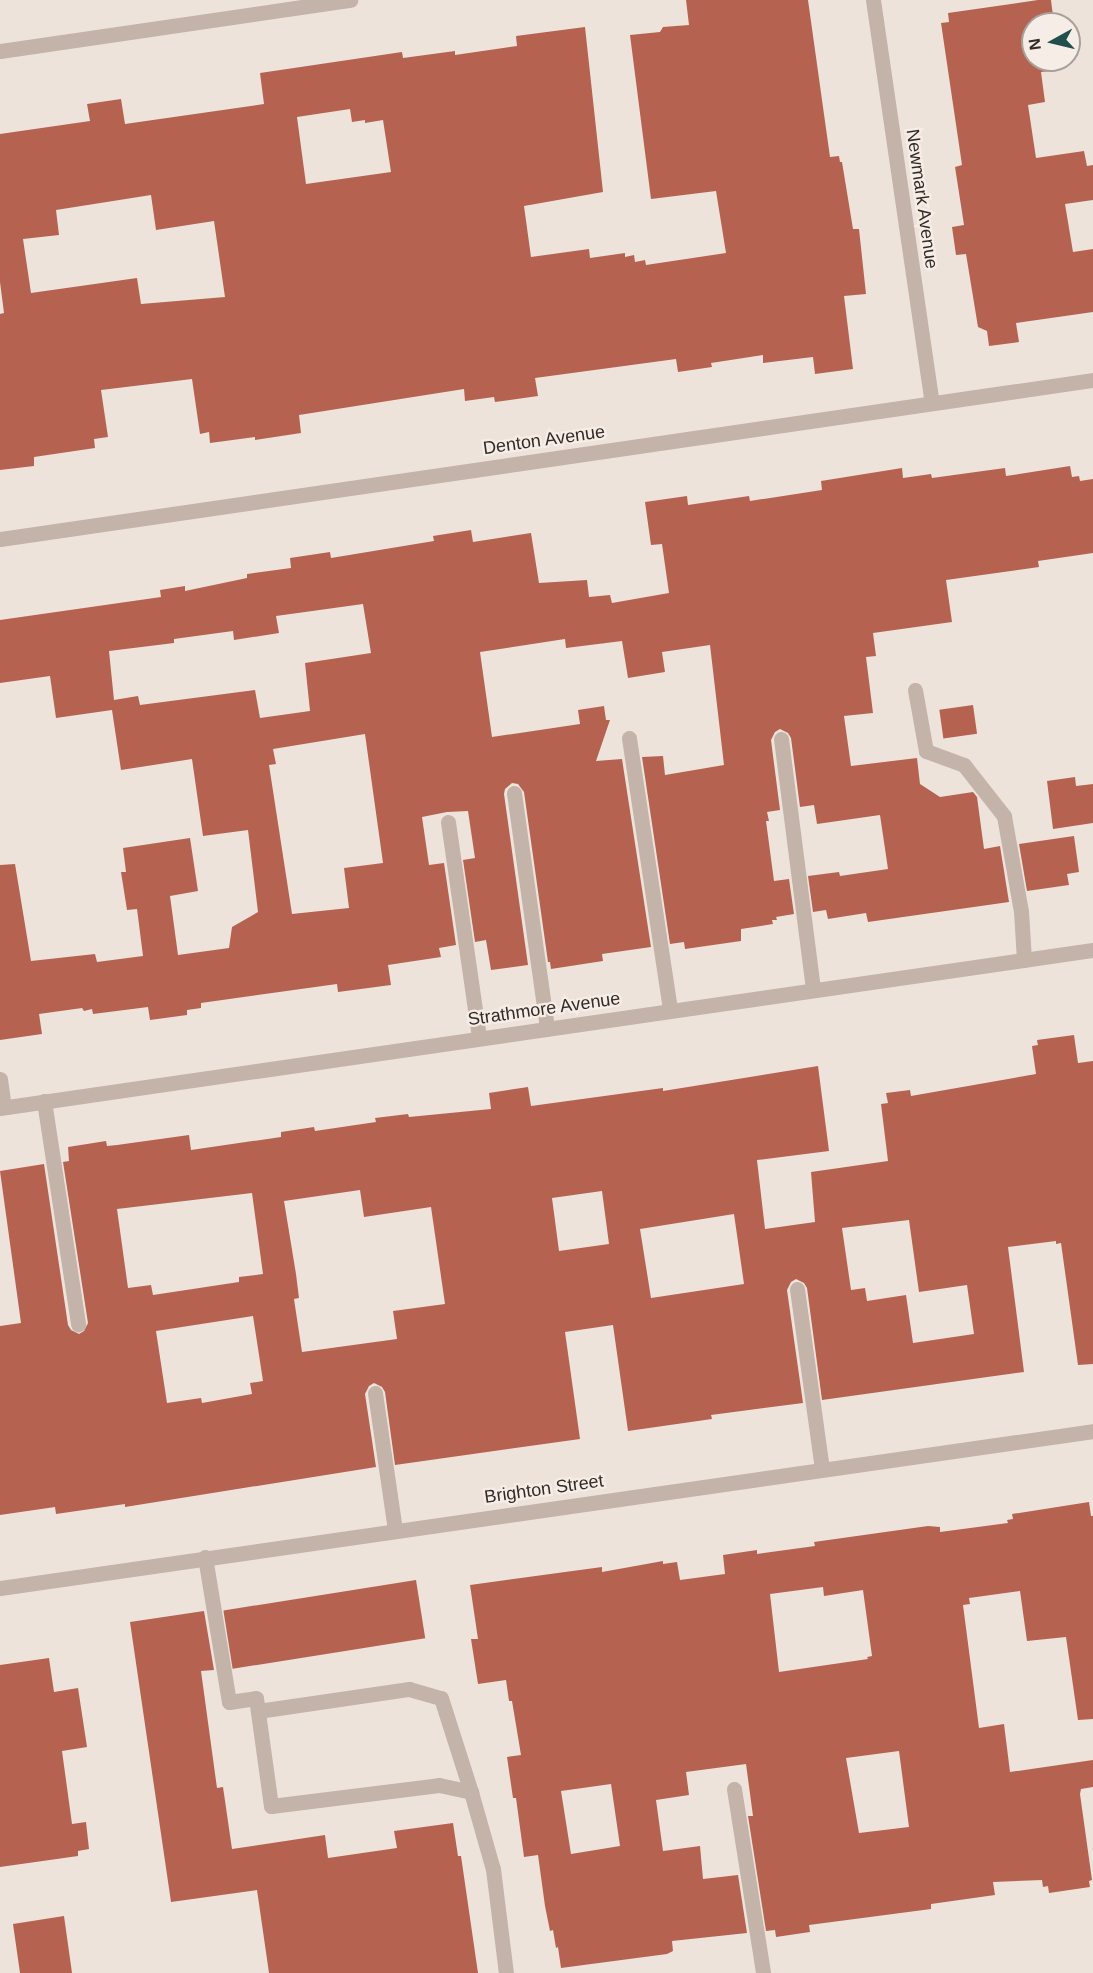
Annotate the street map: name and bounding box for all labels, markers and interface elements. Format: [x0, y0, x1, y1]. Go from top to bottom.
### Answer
north arrow [1021, 12, 1081, 72]
text: N [1025, 37, 1044, 51]
street label: Newmark Avenue [901, 127, 943, 271]
street label: Denton Avenue [481, 421, 607, 459]
street label: Strathmore Avenue [466, 988, 622, 1030]
street label: Brighton Street [483, 1470, 605, 1508]

